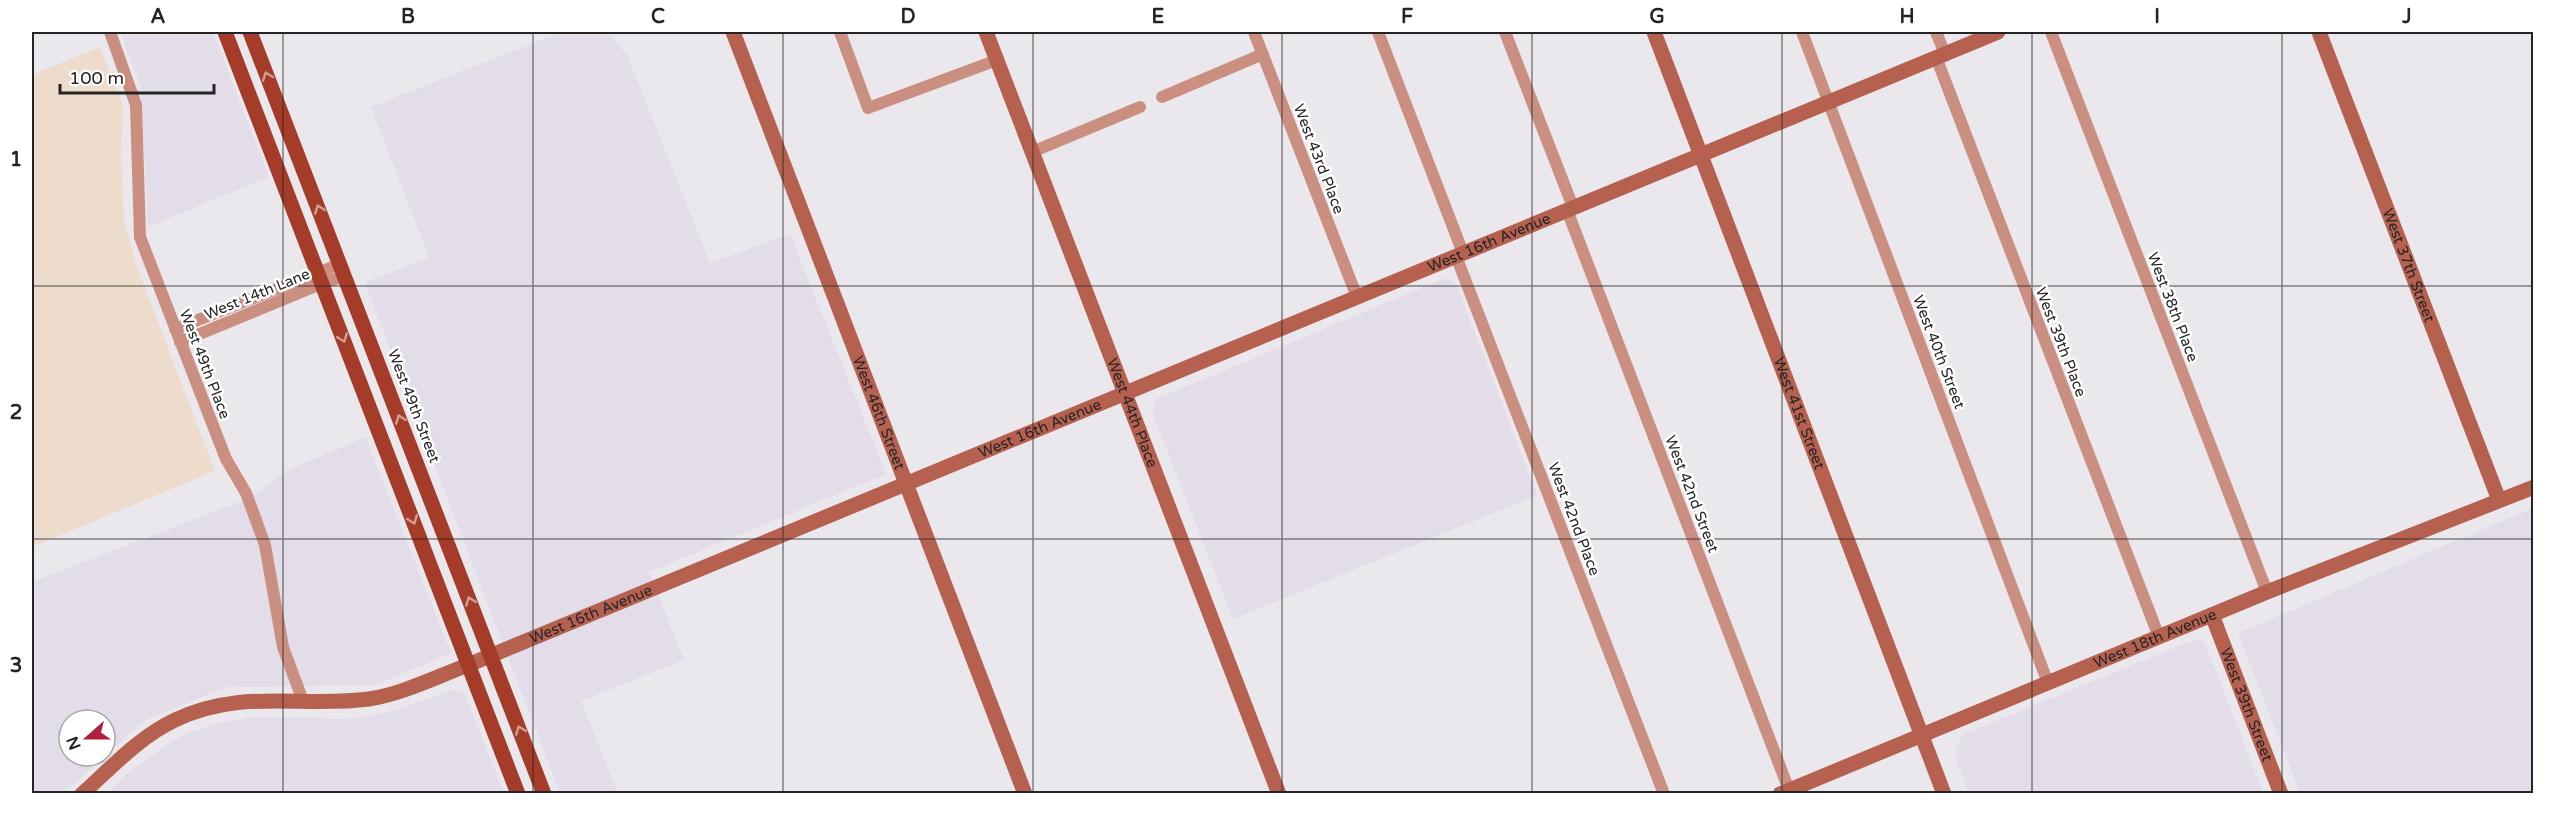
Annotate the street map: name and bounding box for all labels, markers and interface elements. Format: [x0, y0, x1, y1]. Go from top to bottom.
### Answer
text: A [151, 5, 166, 29]
text: B [401, 5, 415, 29]
text: C [651, 5, 665, 29]
text: D [900, 5, 916, 29]
text: E [1152, 5, 1165, 29]
text: F [1401, 5, 1413, 29]
text: G [1649, 5, 1665, 29]
text: H [1899, 5, 1915, 29]
text: I [2154, 5, 2160, 29]
text: J [2401, 5, 2412, 29]
scale bar [60, 57, 214, 95]
text: 100 m [69, 67, 124, 89]
one-way arrow [262, 71, 275, 82]
street label: West 43rd Place [1290, 102, 1348, 216]
text: 1 [10, 148, 22, 172]
one-way arrow [314, 204, 326, 215]
street label: West 37th Street [2379, 206, 2439, 325]
street label: West 16th Avenue [1425, 209, 1553, 276]
street label: West 38th Place [2144, 250, 2202, 364]
street label: West 14th Lane [202, 265, 312, 323]
street label: West 39th Place [2032, 285, 2090, 399]
street label: West 40th Street [1909, 293, 1969, 412]
street label: West 49th Place [176, 307, 234, 421]
one-way arrow [336, 332, 349, 343]
street label: West 49th Street [384, 347, 444, 466]
street label: West 46th Street [849, 354, 909, 473]
street label: West 44th Place [1103, 355, 1162, 470]
street label: West 41st Street [1770, 355, 1829, 472]
street label: West 16th Avenue [976, 395, 1104, 462]
text: 2 [10, 401, 22, 425]
one-way arrow [395, 414, 407, 425]
street label: West 42nd Street [1661, 433, 1723, 555]
street label: West 42nd Place [1544, 460, 1604, 578]
one-way arrow [405, 515, 418, 525]
street label: West 16th Avenue [527, 581, 655, 648]
one-way arrow [465, 596, 477, 607]
street label: West 18th Avenue [2091, 605, 2219, 672]
street label: West 39th Street [2216, 645, 2277, 764]
text: 3 [10, 654, 22, 678]
north arrow [57, 708, 117, 768]
one-way arrow [515, 725, 527, 736]
text: N [62, 733, 86, 753]

